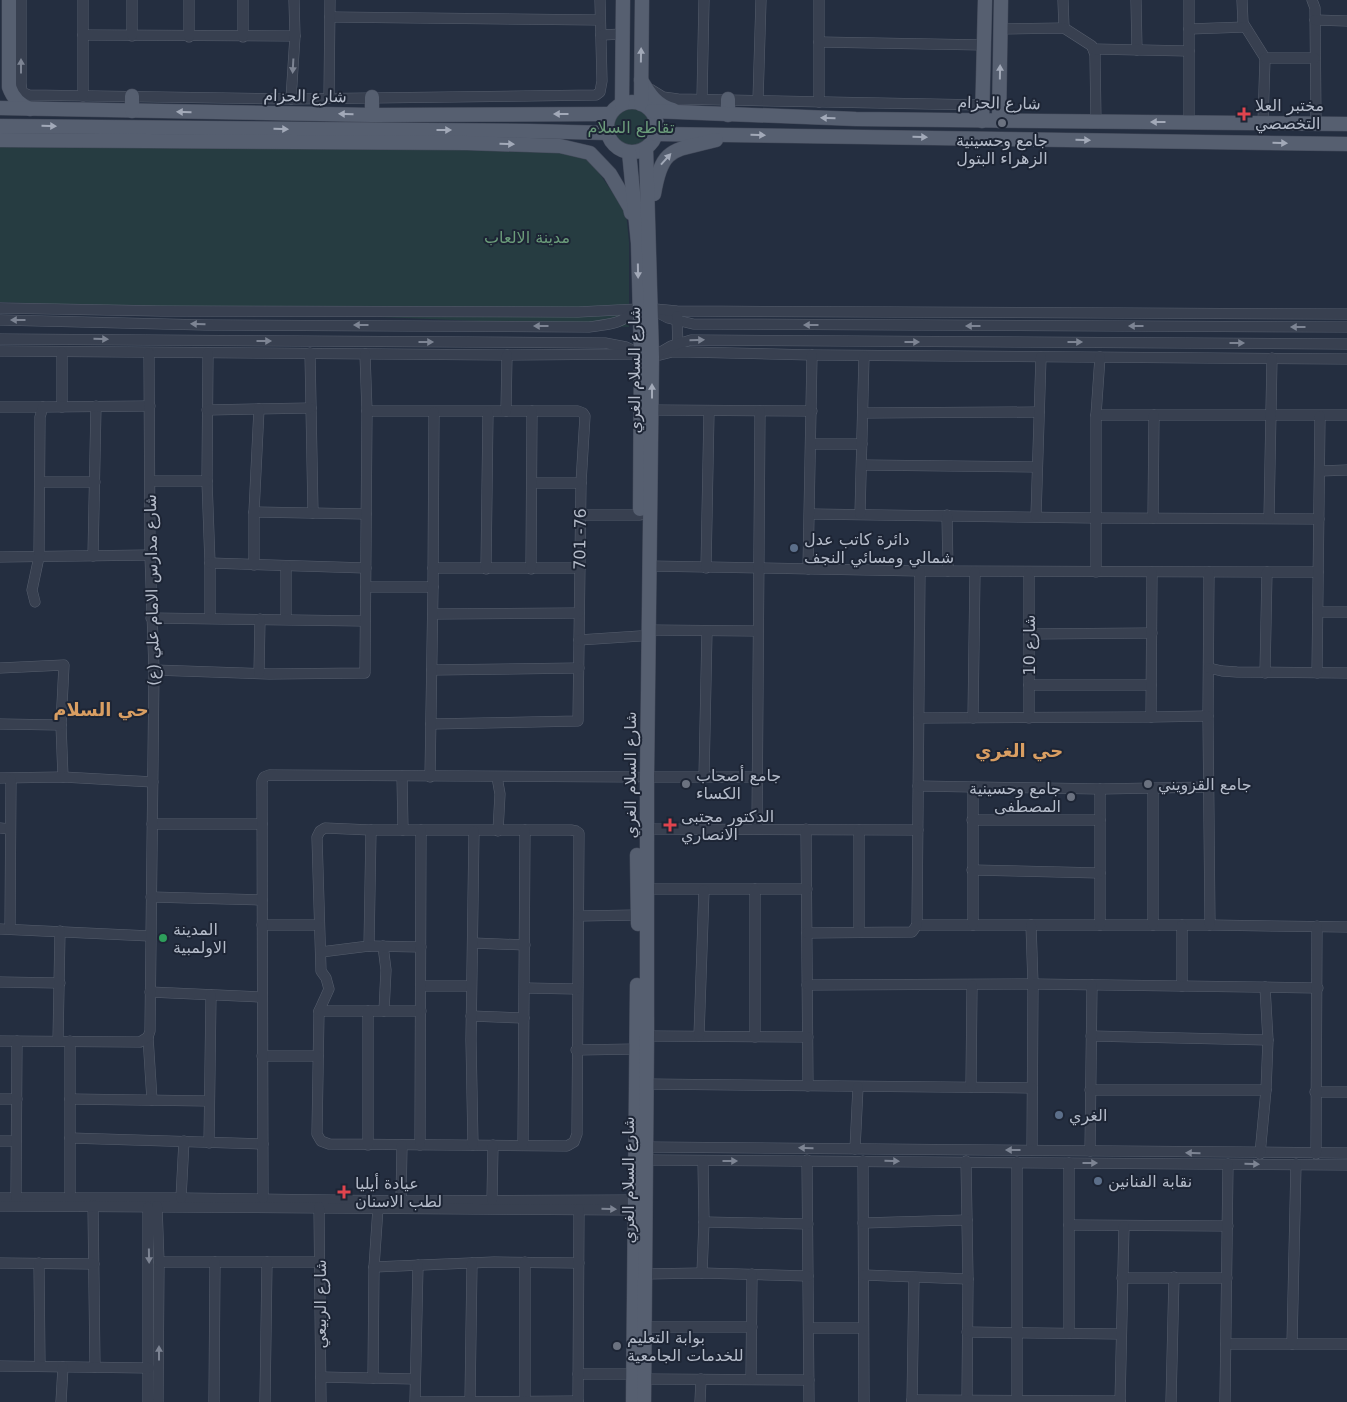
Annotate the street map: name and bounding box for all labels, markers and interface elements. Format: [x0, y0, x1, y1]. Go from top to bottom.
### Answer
one-way arrow [637, 47, 645, 63]
one-way arrow [17, 58, 25, 74]
one-way arrow [288, 58, 296, 74]
one-way arrow [996, 64, 1004, 80]
street label: شارع الحزام [263, 86, 347, 107]
street label: شارع الحزام [957, 93, 1041, 114]
place label: مختبر العلا التخصصي [1255, 96, 1324, 134]
marker: مختبر العلا التخصصي [1237, 107, 1251, 121]
one-way arrow [176, 108, 192, 116]
one-way arrow [338, 110, 354, 118]
one-way arrow [553, 110, 569, 118]
one-way arrow [820, 114, 836, 122]
marker: جامع وحسينية الزهراء البتول [996, 117, 1008, 129]
park label: تقاطع السلام [588, 118, 674, 138]
one-way arrow [1150, 118, 1166, 126]
one-way arrow [41, 122, 57, 130]
one-way arrow [273, 125, 289, 133]
one-way arrow [436, 126, 452, 134]
one-way arrow [750, 131, 766, 139]
place label: جامع وحسينية الزهراء البتول [956, 131, 1048, 169]
one-way arrow [912, 134, 928, 142]
one-way arrow [1075, 136, 1091, 144]
one-way arrow [1272, 139, 1288, 147]
one-way arrow [500, 140, 516, 148]
one-way arrow [660, 154, 672, 166]
park label: مدينة الالعاب [484, 228, 570, 247]
one-way arrow [634, 263, 642, 279]
street label: شارع السلام الغري [625, 306, 645, 434]
one-way arrow [10, 316, 26, 324]
one-way arrow [190, 320, 206, 328]
one-way arrow [353, 321, 369, 329]
one-way arrow [803, 321, 819, 329]
one-way arrow [532, 322, 548, 330]
one-way arrow [965, 322, 981, 330]
one-way arrow [1128, 322, 1144, 330]
one-way arrow [1290, 323, 1306, 331]
one-way arrow [93, 336, 109, 344]
one-way arrow [689, 336, 705, 344]
one-way arrow [256, 337, 272, 345]
one-way arrow [904, 338, 920, 346]
one-way arrow [1067, 338, 1083, 346]
one-way arrow [418, 339, 434, 347]
one-way arrow [1229, 339, 1245, 347]
one-way arrow [648, 383, 656, 399]
street label: شارع مدارس الامام علي (ع) [141, 494, 164, 686]
street label: 701 -76 [570, 508, 590, 570]
place label: دائرة كاتب عدل شمالي ومسائي النجف [804, 530, 954, 568]
marker: دائرة كاتب عدل شمالي ومسائي النجف [788, 542, 800, 554]
street label: شارع 10 [1020, 615, 1040, 676]
district label: حي السلام [53, 699, 149, 721]
street label: شارع السلام الغري [621, 711, 641, 839]
district label: حي الغري [975, 740, 1063, 762]
place label: جامع أصحاب الكساء [696, 765, 781, 803]
place label: جامع القزويني [1158, 775, 1252, 795]
marker: جامع أصحاب الكساء [680, 778, 692, 790]
marker: جامع القزويني [1142, 778, 1154, 790]
place label: جامع وحسينية المصطفى [969, 779, 1061, 816]
marker: جامع وحسينية المصطفى [1065, 791, 1077, 803]
place label: الدكتور مجتبى الانصاري [681, 807, 774, 845]
marker: الدكتور مجتبى الانصاري [663, 818, 677, 832]
place label: المدينة الاولمبية [173, 920, 227, 958]
marker: المدينة الاولمبية [157, 932, 169, 944]
place label: الغري [1069, 1106, 1107, 1126]
marker: الغري [1053, 1109, 1065, 1121]
street label: شارع السلام الغري [619, 1116, 639, 1244]
one-way arrow [798, 1144, 814, 1152]
one-way arrow [1005, 1146, 1021, 1154]
one-way arrow [1185, 1149, 1201, 1157]
one-way arrow [722, 1157, 738, 1165]
one-way arrow [885, 1157, 901, 1165]
one-way arrow [1082, 1159, 1098, 1167]
one-way arrow [1245, 1160, 1261, 1168]
place label: نقابة الفنانين [1108, 1172, 1192, 1192]
place label: عيادة أيليا لطب الاسنان [355, 1173, 442, 1211]
marker: نقابة الفنانين [1092, 1175, 1104, 1187]
marker: عيادة أيليا لطب الاسنان [337, 1185, 351, 1199]
one-way arrow [601, 1206, 617, 1214]
one-way arrow [145, 1248, 153, 1264]
street label: شارع الربيعي [311, 1259, 331, 1349]
place label: بوابة التعليم للخدمات الجامعية [627, 1328, 744, 1365]
marker: بوابة التعليم للخدمات الجامعية [611, 1340, 623, 1352]
one-way arrow [155, 1345, 163, 1361]

